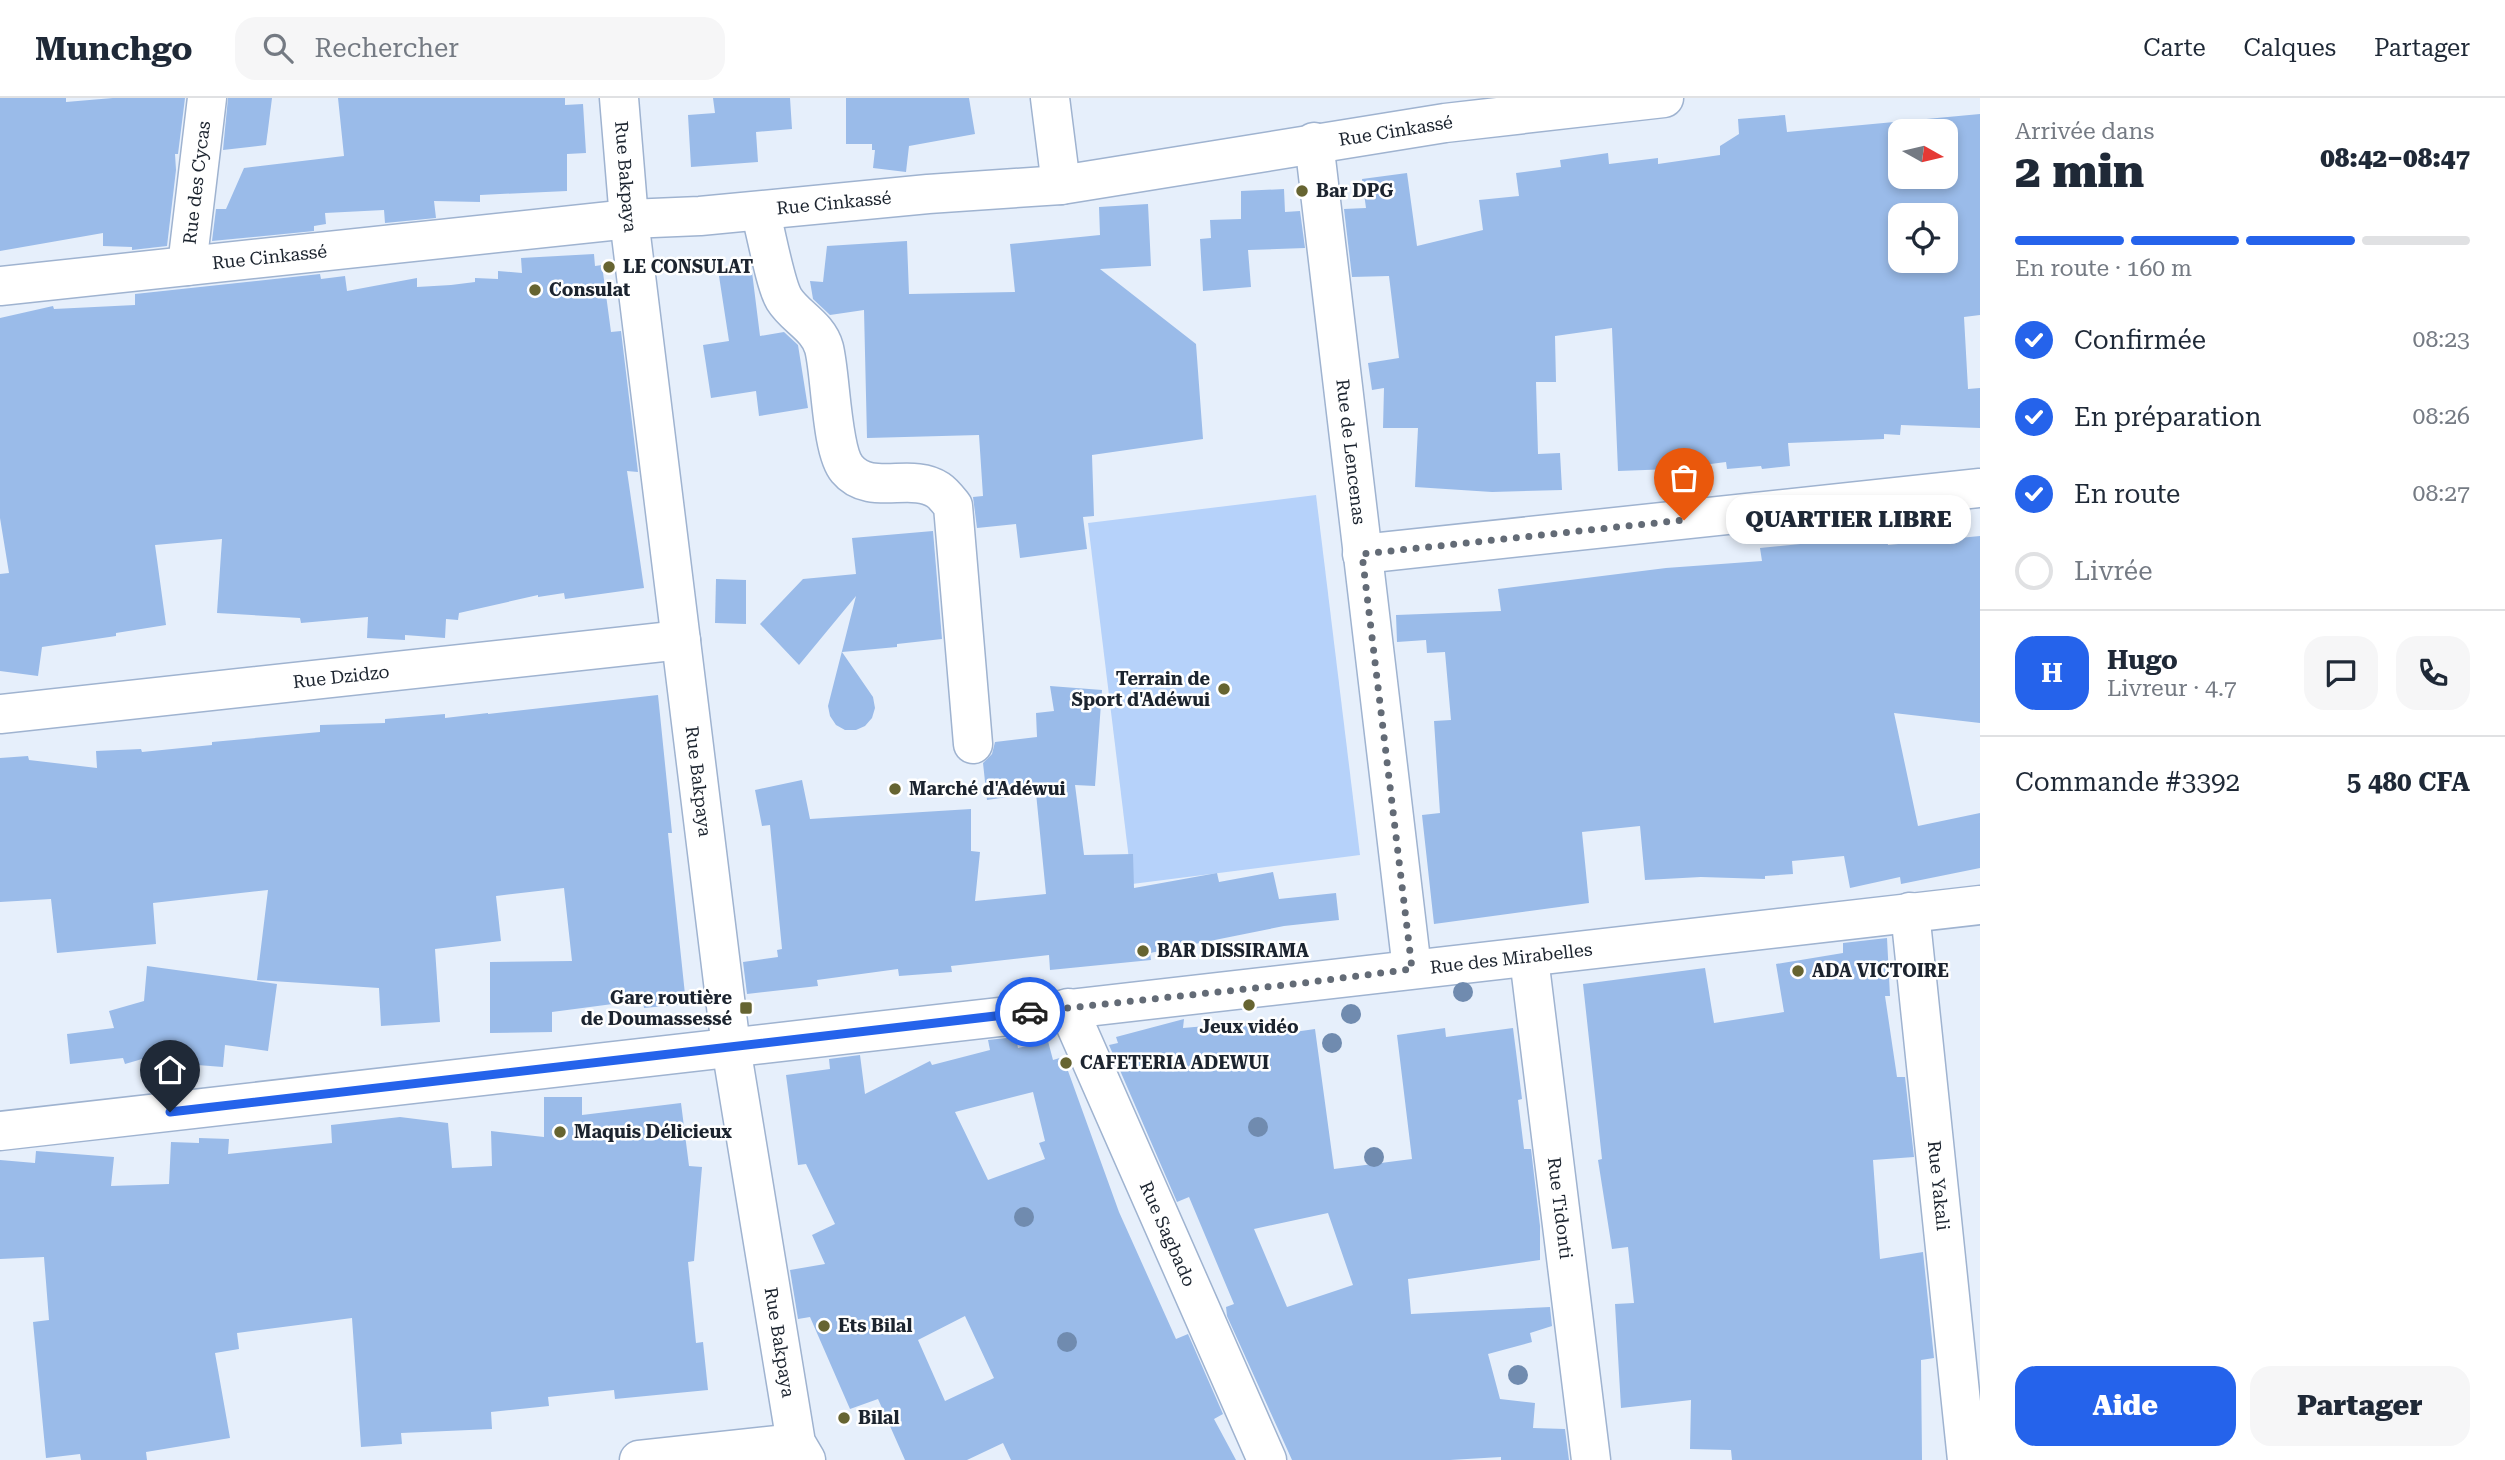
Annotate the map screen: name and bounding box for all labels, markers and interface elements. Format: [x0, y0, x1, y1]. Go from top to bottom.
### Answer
search box [235, 17, 725, 80]
text: Munchgo [35, 29, 193, 68]
icon: search [259, 29, 297, 67]
text: Rechercher [315, 33, 459, 63]
text: Carte [2143, 34, 2206, 62]
text: Calques [2244, 34, 2336, 62]
text: Partager [2374, 34, 2470, 62]
street label: Rue Cinkassé [1337, 111, 1454, 150]
text: Arrivée dans [2015, 118, 2154, 145]
north arrow [1888, 119, 1958, 189]
map controls [1888, 119, 1958, 273]
street label: Rue des Cycas [179, 120, 214, 245]
street label: Rue Bakpaya [611, 120, 642, 234]
text: 08:42–08:47 [2320, 143, 2470, 173]
text: 2 min [2015, 144, 2144, 198]
place label: Bar DPG [1316, 180, 1393, 201]
marker: Bar DPG [1294, 183, 1310, 199]
street label: Rue Cinkassé [775, 187, 892, 219]
button: locate [1888, 203, 1958, 273]
street label: Rue Cinkassé [211, 240, 328, 273]
text: En route · 160 m [2015, 255, 2192, 282]
place label: LE CONSULAT [623, 256, 753, 277]
marker: LE CONSULAT [601, 259, 617, 275]
place label: Consulat [549, 279, 630, 300]
marker: Consulat [527, 282, 543, 298]
icon: check [2015, 321, 2053, 359]
text: Confirmée [2074, 325, 2206, 355]
text: 08:23 [2413, 326, 2470, 353]
street label: Rue de Lencenas [1332, 378, 1370, 526]
icon: check [2015, 398, 2053, 436]
text: En préparation [2074, 402, 2262, 432]
text: 08:26 [2413, 403, 2470, 430]
pin [1654, 448, 1714, 520]
icon: bag [1665, 459, 1703, 497]
icon: check [2015, 475, 2053, 513]
text: En route [2074, 479, 2180, 509]
text: 08:27 [2413, 480, 2470, 507]
callout: QUARTIER LIBRE [1726, 496, 1971, 544]
text: QUARTIER LIBRE [1745, 506, 1952, 533]
text: Livrée [2074, 556, 2153, 586]
button: chat [2304, 636, 2378, 710]
button: phone [2396, 636, 2470, 710]
text: Hugo [2107, 645, 2178, 675]
text: H [2041, 658, 2063, 688]
street label: Rue Dzidzo [292, 661, 390, 692]
place label: Terrain de Sport d'Adéwui [1072, 668, 1210, 710]
text: Livreur · 4.7 [2107, 675, 2237, 702]
marker: Terrain de Sport d'Adéwui [1216, 681, 1232, 697]
street label: Rue Bakpaya [682, 725, 716, 838]
text: Commande #3392 [2015, 767, 2240, 797]
text: 5 480 CFA [2347, 767, 2470, 797]
place label: Marché d'Adéwui [909, 778, 1066, 799]
marker: Marché d'Adéwui [887, 781, 903, 797]
street label: Rue des Mirabelles [1429, 938, 1593, 978]
place label: BAR DISSIRAMA [1157, 940, 1309, 961]
marker: BAR DISSIRAMA [1135, 943, 1151, 959]
place label: ADA VICTOIRE [1812, 960, 1949, 981]
marker: ADA VICTOIRE [1790, 963, 1806, 979]
courier [995, 977, 1065, 1047]
place label: Gare routière de Doumassessé [581, 987, 732, 1029]
icon: car [1011, 993, 1049, 1031]
marker: Jeux vidéo [1241, 997, 1257, 1013]
marker: Gare routière de Doumassessé [738, 1000, 754, 1016]
place label: Jeux vidéo [1199, 1016, 1299, 1037]
pin [140, 1040, 200, 1112]
icon: home [151, 1051, 189, 1089]
place label: CAFETERIA ADEWUI [1080, 1052, 1269, 1073]
marker: CAFETERIA ADEWUI [1058, 1055, 1074, 1071]
place label: Maquis Délicieux [574, 1121, 732, 1142]
marker: Maquis Délicieux [552, 1124, 568, 1140]
street label: Rue Yakali [1924, 1139, 1954, 1232]
street label: Rue Tidonti [1544, 1156, 1577, 1260]
street label: Rue Sagbado [1136, 1178, 1200, 1290]
street label: Rue Bakpaya [761, 1286, 799, 1399]
place label: Ets Bilal [838, 1315, 912, 1336]
marker: Ets Bilal [816, 1318, 832, 1334]
button: Aide [2015, 1366, 2236, 1446]
button: Partager [2250, 1366, 2470, 1446]
place label: Bilal [858, 1407, 899, 1428]
marker: Bilal [836, 1410, 852, 1426]

